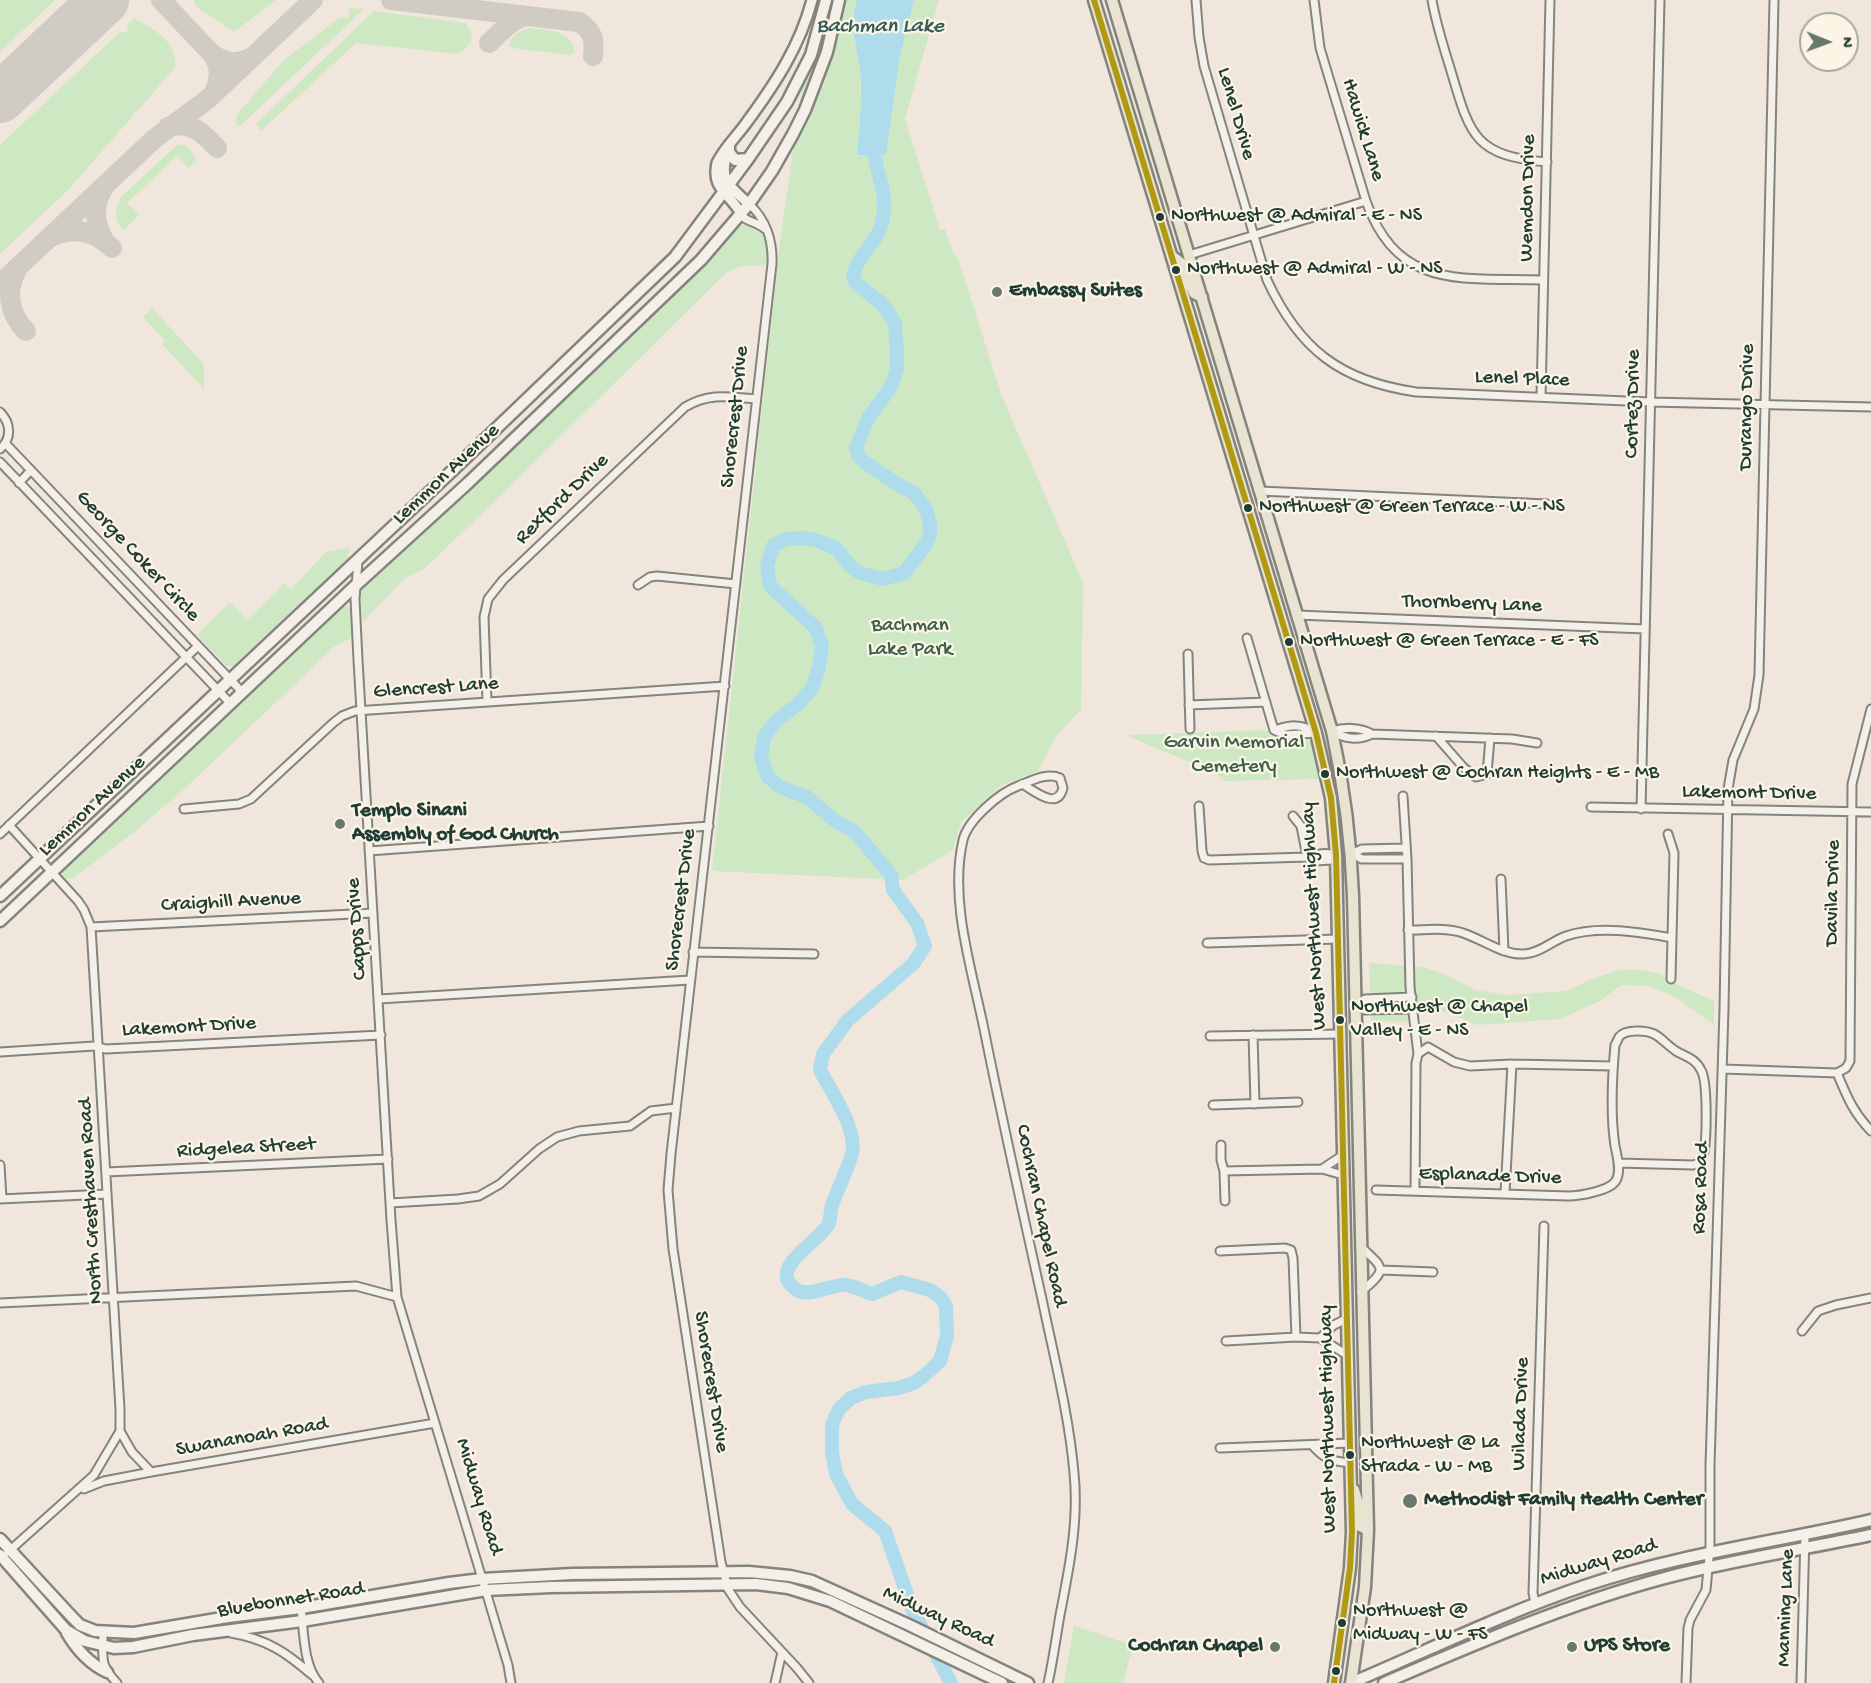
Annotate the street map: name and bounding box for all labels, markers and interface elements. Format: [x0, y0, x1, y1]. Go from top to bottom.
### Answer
north arrow [1799, 12, 1859, 72]
water label: Bachman Lake [816, 15, 944, 41]
text: N [1836, 37, 1855, 48]
street label: Lenel Drive [1210, 65, 1260, 163]
street label: Hawick Lane [1334, 76, 1390, 184]
street label: Wemdon Drive [1515, 134, 1543, 262]
place label: Northwest @ Admiral - E - NS [1171, 205, 1422, 229]
marker: Northwest @ Admiral - E - NS [1154, 211, 1166, 223]
place label: Northwest @ Admiral - W - NS [1187, 258, 1442, 282]
marker: Northwest @ Admiral - W - NS [1170, 264, 1182, 276]
place label: Embassy Suites [1009, 279, 1142, 305]
marker: Embassy Suites [990, 285, 1004, 299]
street label: Durango Drive [1734, 344, 1762, 470]
street label: Shorecrest Drive [716, 345, 756, 489]
street label: Cortez Drive [1620, 349, 1648, 459]
street label: Lenel Place [1474, 366, 1570, 394]
street label: Lemmon Avenue [388, 419, 506, 531]
street label: Rexford Drive [511, 449, 615, 551]
street label: George Coker Circle [69, 486, 205, 628]
place label: Northwest @ Green Terrace - W - NS [1259, 496, 1565, 520]
marker: Northwest @ Green Terrace - W - NS [1242, 502, 1254, 514]
street label: Thornberry Lane [1402, 590, 1542, 620]
park label: Bachman Lake Park [868, 614, 952, 664]
place label: Northwest @ Green Terrace - E - FS [1300, 630, 1598, 654]
marker: Northwest @ Green Terrace - E - FS [1283, 636, 1295, 648]
street label: Glencrest Lane [373, 672, 499, 706]
park label: Garvin Memorial Cemetery [1164, 731, 1304, 781]
street label: Lemmon Avenue [34, 751, 152, 863]
place label: Northwest @ Cochran Heights - E - MB [1336, 762, 1659, 786]
marker: Northwest @ Cochran Heights - E - MB [1319, 768, 1331, 780]
street label: Lakemont Drive [1681, 780, 1817, 808]
place label: Templo Sinani Assembly of God Church [352, 799, 559, 849]
street label: West Northwest Highway [1296, 801, 1334, 1031]
marker: Templo Sinani Assembly of God Church [333, 817, 347, 831]
street label: Shorecrest Drive [661, 828, 703, 972]
street label: Davila Drive [1820, 840, 1848, 946]
street label: Capps Drive [342, 877, 374, 981]
street label: Craighill Avenue [160, 887, 302, 919]
place label: Northwest @ Chapel Valley - E - NS [1351, 996, 1528, 1043]
street label: Lakemont Drive [121, 1012, 257, 1044]
marker: Northwest @ Chapel Valley - E - NS [1334, 1014, 1346, 1026]
street label: North Cresthaven Road [74, 1097, 110, 1305]
street label: Cochran Chapel Road [1008, 1123, 1072, 1309]
street label: Ridgelea Street [176, 1133, 316, 1165]
street label: Rosa Road [1688, 1142, 1716, 1234]
street label: Esplanade Drive [1418, 1162, 1562, 1192]
street label: West Northwest Highway [1314, 1305, 1344, 1533]
street label: Shorecrest Drive [686, 1310, 734, 1454]
street label: Wilada Drive [1507, 1357, 1537, 1471]
street label: Swananoah Road [174, 1412, 330, 1464]
place label: Northwest @ La Strada - W - MB [1361, 1432, 1499, 1479]
street label: Midway Road [448, 1436, 508, 1558]
marker: Northwest @ La Strada - W - MB [1344, 1449, 1356, 1461]
place label: Methodist Family Health Center [1424, 1488, 1703, 1514]
marker: Methodist Family Health Center [1401, 1492, 1419, 1510]
street label: Midway Road [1538, 1533, 1660, 1593]
street label: Manning Lane [1772, 1549, 1802, 1667]
street label: Bluebonnet Road [216, 1577, 366, 1625]
street label: Midway Road [878, 1581, 998, 1655]
place label: Northwest @ Midway - W - FS [1353, 1600, 1487, 1647]
marker: Northwest @ Midway - W - FS [1336, 1617, 1348, 1629]
place label: Cochran Chapel [1128, 1634, 1263, 1660]
place label: UPS Store [1584, 1634, 1670, 1660]
marker: Cochran Chapel [1268, 1640, 1282, 1654]
marker: UPS Store [1565, 1640, 1579, 1654]
unlabelled marker [1330, 1665, 1342, 1677]

